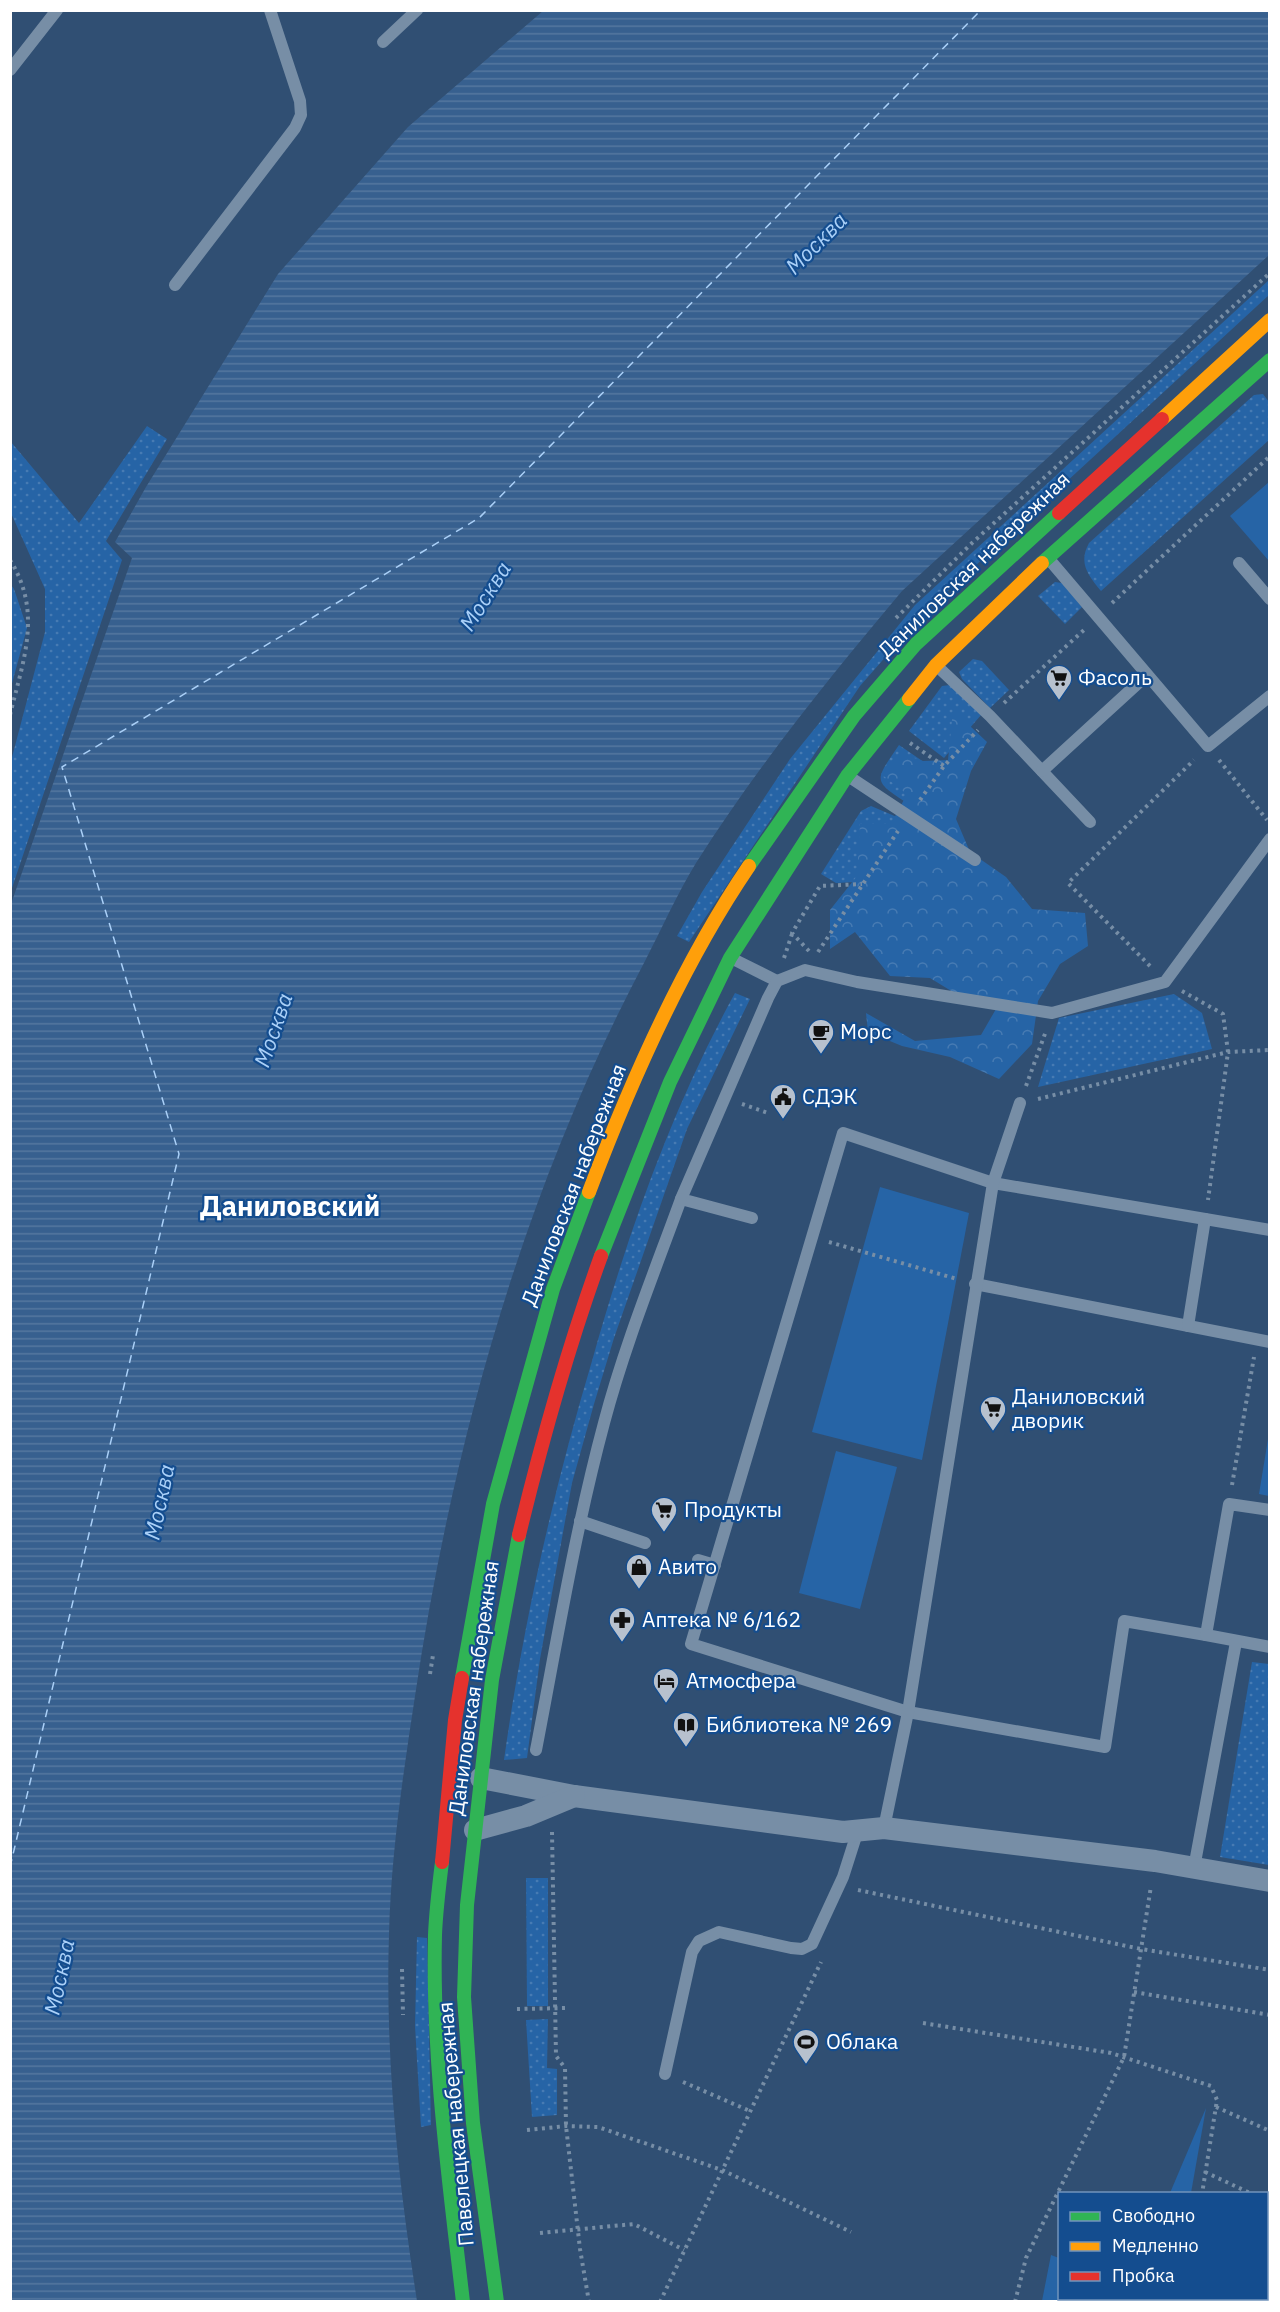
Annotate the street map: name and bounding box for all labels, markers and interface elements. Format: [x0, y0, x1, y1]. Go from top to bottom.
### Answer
water label: Москва [778, 205, 853, 280]
street label: Даниловская набережная [871, 465, 1076, 664]
water label: Москва [452, 556, 517, 636]
supermarket icon: Фасоль [1044, 663, 1074, 701]
place label: Фасоль [1078, 663, 1152, 691]
water label: Москва [246, 989, 299, 1071]
cafe icon: Морс [806, 1017, 836, 1055]
place label: Морс [840, 1017, 892, 1045]
street label: Даниловская набережная [514, 1060, 632, 1310]
public building icon: СДЭК [768, 1082, 798, 1120]
place label: СДЭК [802, 1082, 857, 1110]
district label: Даниловский [200, 1188, 380, 1223]
place label: Даниловский дворик [1012, 1382, 1145, 1434]
supermarket icon: Даниловский дворик [978, 1394, 1008, 1432]
water label: Москва [136, 1462, 181, 1542]
supermarket icon: Продукты [649, 1495, 679, 1533]
place label: Продукты [684, 1495, 782, 1523]
shop icon: Авито [624, 1552, 654, 1590]
place label: Авито [658, 1552, 717, 1580]
street label: Даниловская набережная [441, 1559, 505, 1817]
pharmacy icon: Аптека № 6/162 [607, 1605, 637, 1643]
place label: Аптека № 6/162 [642, 1605, 801, 1633]
hotel icon: Атмосфера [651, 1666, 681, 1704]
place label: Атмосфера [686, 1666, 796, 1694]
library icon: Библиотека № 269 [671, 1710, 701, 1748]
place label: Библиотека № 269 [706, 1710, 892, 1738]
water label: Москва [36, 1937, 81, 2017]
street label: Павелецкая набережная [430, 2001, 480, 2247]
sports icon: Облака [791, 2027, 821, 2065]
place label: Облака [826, 2027, 898, 2055]
legend [1058, 2192, 1268, 2300]
text: Свободно [1112, 2204, 1195, 2227]
text: Медленно [1112, 2234, 1199, 2257]
text: Пробка [1112, 2264, 1175, 2287]

